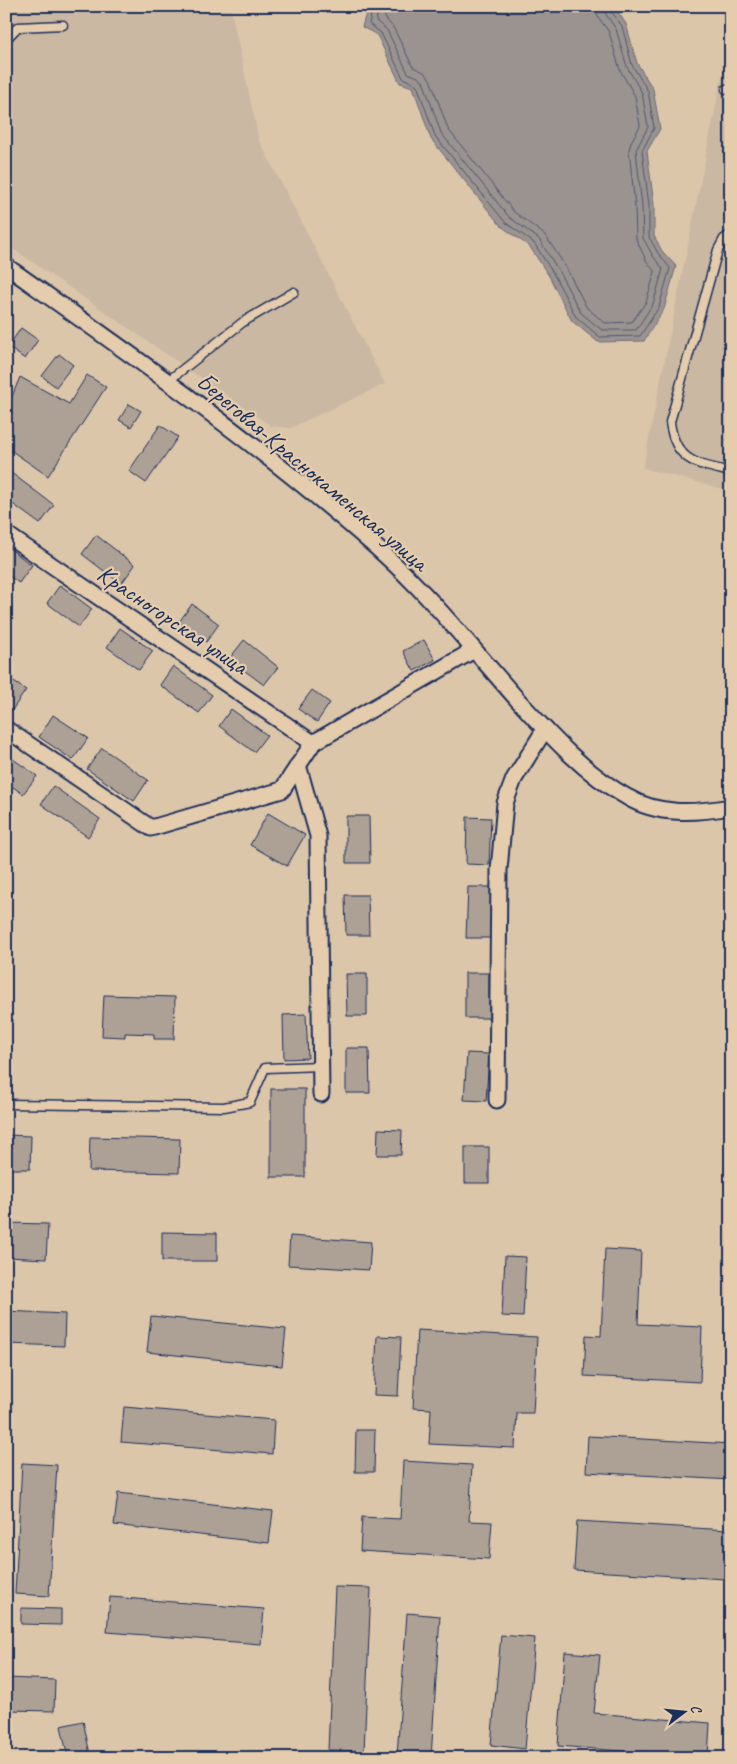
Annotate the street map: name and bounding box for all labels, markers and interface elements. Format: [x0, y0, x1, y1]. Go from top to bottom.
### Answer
street label: Береговая-Краснокаменская улица [190, 365, 437, 580]
street label: Красногорская улица [91, 558, 256, 683]
north arrow [660, 1686, 710, 1736]
text: С [687, 1703, 706, 1716]

